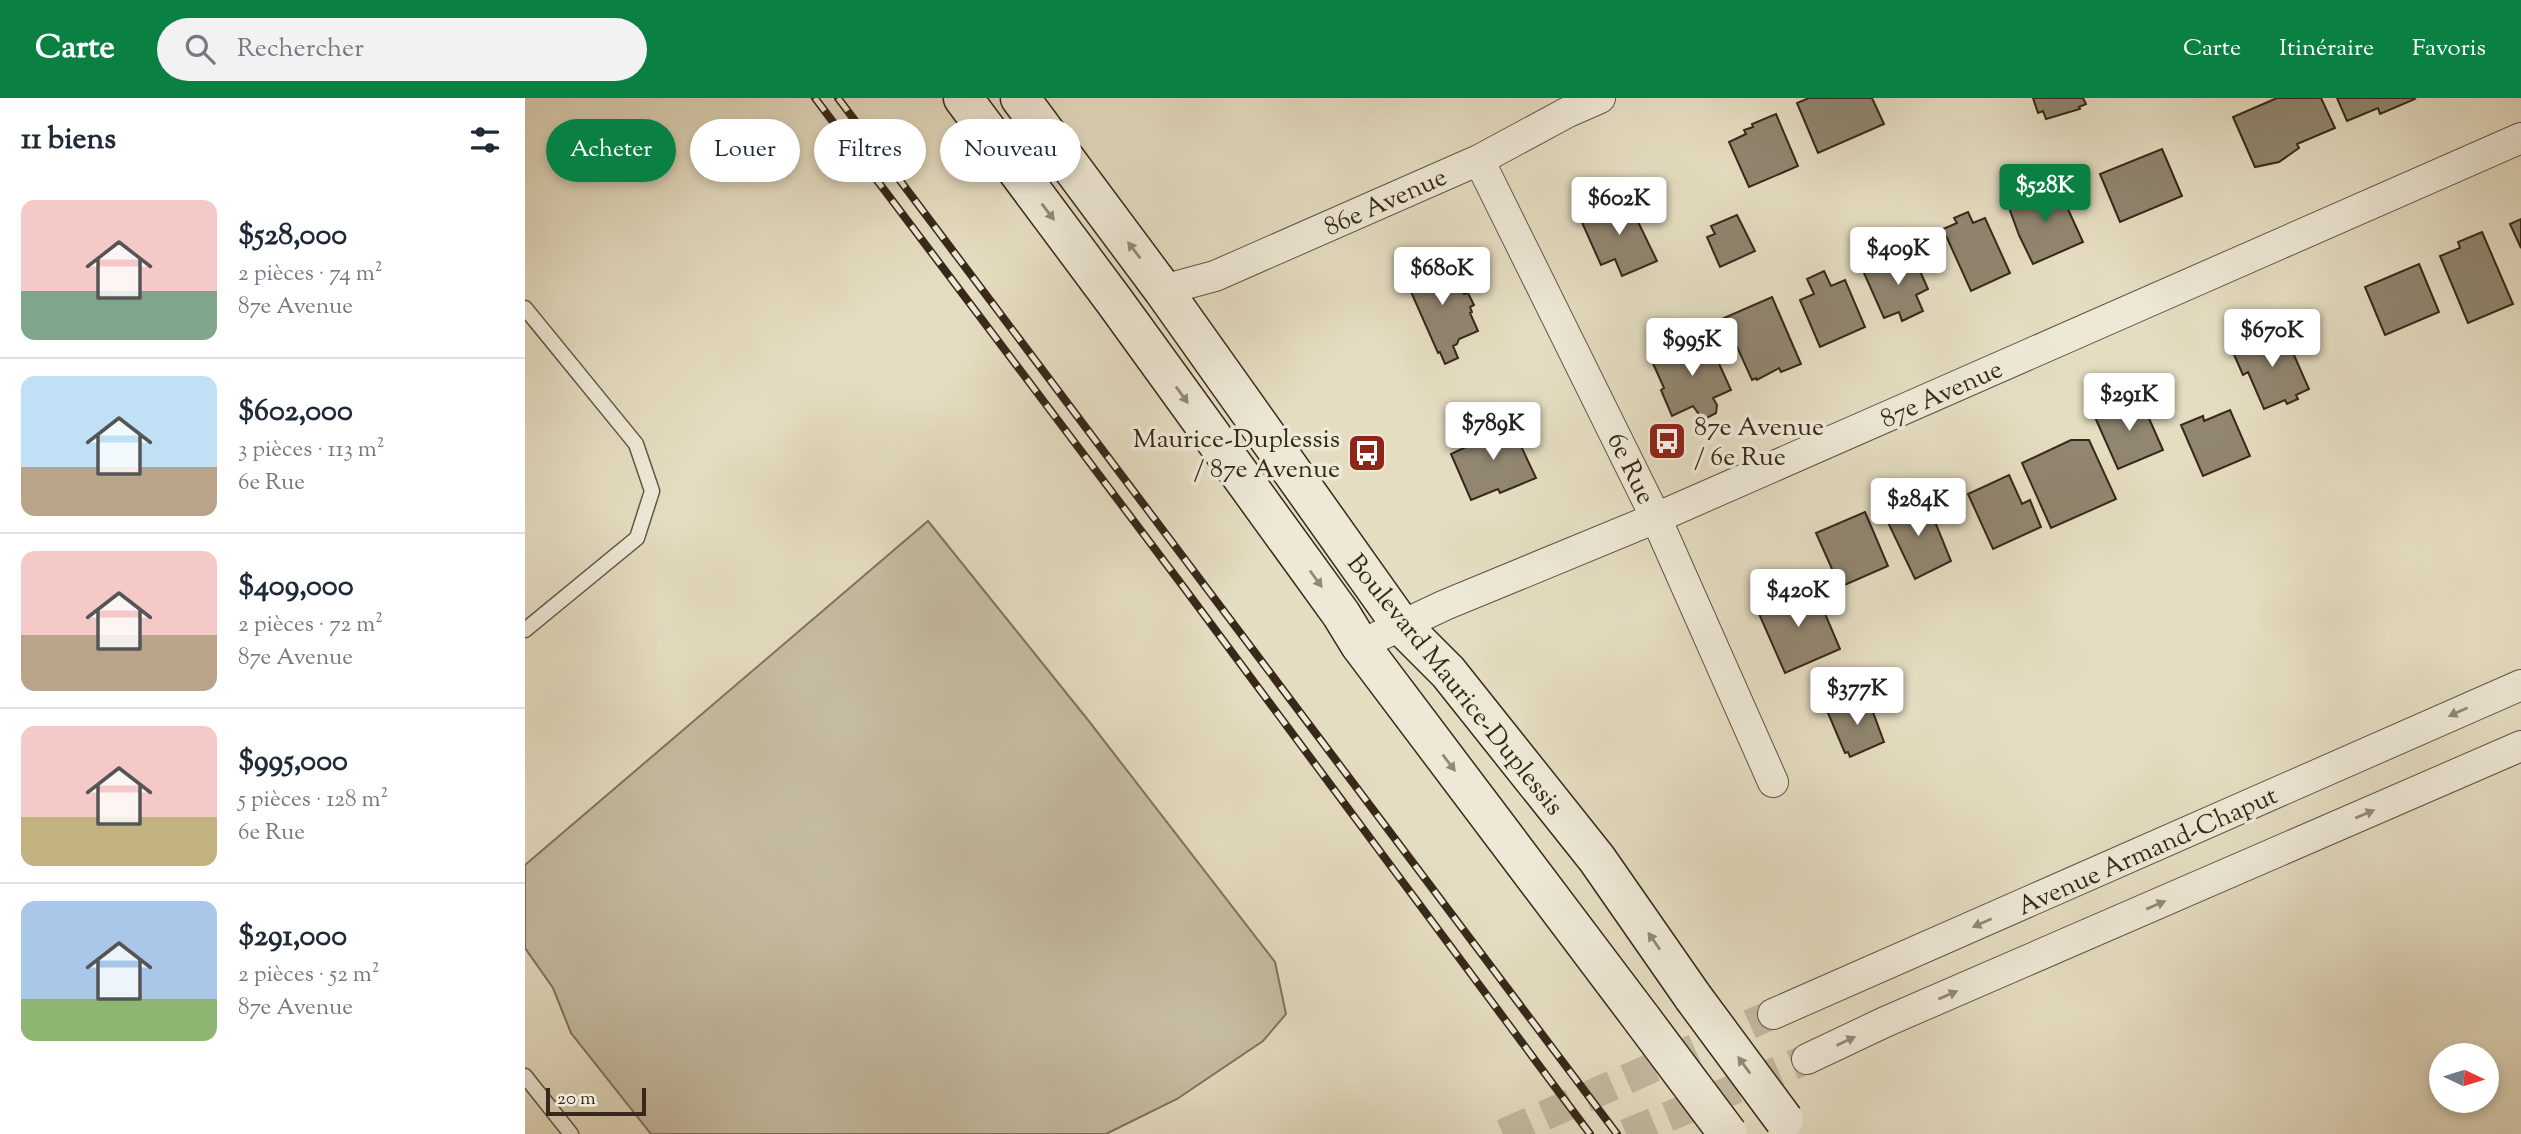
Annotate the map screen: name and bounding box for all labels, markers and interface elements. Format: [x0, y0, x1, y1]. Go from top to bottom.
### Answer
search box [157, 18, 647, 81]
text: Carte [35, 25, 115, 73]
icon: search [181, 30, 219, 68]
text: Rechercher [237, 31, 364, 68]
text: Carte [2183, 32, 2241, 66]
text: Itinéraire [2279, 32, 2374, 66]
text: Favoris [2412, 32, 2486, 66]
text: 11 biens [21, 119, 116, 162]
chip: Acheter [546, 119, 676, 182]
chip: Louer [690, 119, 800, 182]
chip: Filtres [814, 119, 926, 182]
chip: Nouveau [940, 119, 1081, 182]
icon: filters [466, 121, 504, 159]
street label: 86e Avenue [1319, 160, 1453, 247]
pin: $528K [1996, 164, 2094, 224]
text: $528K [2015, 170, 2075, 203]
pin: $602K [1570, 178, 1668, 237]
text: $602K [1587, 183, 1651, 216]
one-way arrow [1040, 202, 1055, 220]
text: $528,000 [238, 215, 347, 258]
icon: home [77, 228, 161, 312]
pin: $409K [1849, 228, 1947, 287]
text: $409K [1866, 233, 1930, 266]
one-way arrow [1127, 241, 1141, 259]
pin: $680K [1393, 248, 1491, 307]
text: $680K [1410, 253, 1474, 286]
text: 2 pièces · 74 m² [238, 258, 383, 291]
text: 87e Avenue [238, 291, 353, 324]
pin: $670K [2223, 310, 2321, 369]
text: $670K [2240, 315, 2304, 348]
pin: $995K [1643, 318, 1741, 378]
text: $995K [1662, 324, 1722, 357]
street label: 87e Avenue [1875, 352, 2009, 439]
pin: $291K [2080, 374, 2178, 433]
text: $291K [2100, 379, 2158, 412]
one-way arrow [1175, 386, 1189, 404]
text: $602,000 [238, 391, 353, 434]
pin: $789K [1444, 402, 1542, 462]
icon: home [77, 404, 161, 488]
text: $789K [1461, 408, 1525, 441]
place label: 87e Avenue / 6e Rue [1694, 410, 1824, 477]
bus stop icon: 87e Avenue / 6e Rue [1646, 420, 1688, 462]
place label: Maurice-Duplessis / 87e Avenue [1133, 422, 1340, 489]
street label: 6e Rue [1597, 427, 1663, 511]
bus stop icon: Maurice-Duplessis / 87e Avenue [1346, 432, 1388, 474]
text: 3 pièces · 113 m² [238, 434, 384, 467]
text: 6e Rue [238, 467, 305, 500]
pin: $284K [1869, 478, 1967, 538]
text: $284K [1887, 484, 1949, 517]
street label: Boulevard Maurice-Duplessis [1337, 547, 1571, 824]
text: $409,000 [238, 566, 354, 609]
one-way arrow [1309, 570, 1323, 588]
pin: $420K [1749, 570, 1847, 629]
text: $420K [1766, 575, 1830, 608]
icon: home [77, 579, 161, 663]
text: 2 pièces · 72 m² [238, 609, 383, 642]
text: 87e Avenue [238, 642, 353, 675]
pin: $377K [1808, 668, 1906, 727]
text: $377K [1826, 673, 1888, 706]
one-way arrow [2448, 707, 2469, 718]
text: $995,000 [238, 741, 348, 784]
icon: home [77, 754, 161, 838]
one-way arrow [1442, 754, 1457, 772]
street label: Avenue Armand-Chaput [2012, 778, 2284, 926]
text: 5 pièces · 128 m² [238, 784, 388, 817]
one-way arrow [2355, 808, 2375, 820]
text: 6e Rue [238, 817, 305, 850]
one-way arrow [2146, 899, 2167, 910]
text: $291,000 [238, 916, 347, 959]
one-way arrow [1972, 917, 1992, 929]
icon: home [77, 929, 161, 1013]
one-way arrow [1647, 932, 1661, 950]
text: 2 pièces · 52 m² [238, 959, 380, 992]
one-way arrow [1938, 989, 1958, 1001]
text: 87e Avenue [238, 992, 353, 1025]
one-way arrow [1836, 1035, 1856, 1047]
north arrow [2429, 1043, 2499, 1113]
map controls [2429, 1043, 2499, 1113]
one-way arrow [1737, 1056, 1751, 1074]
scale bar [546, 1085, 646, 1117]
text: 20 m [557, 1086, 596, 1113]

